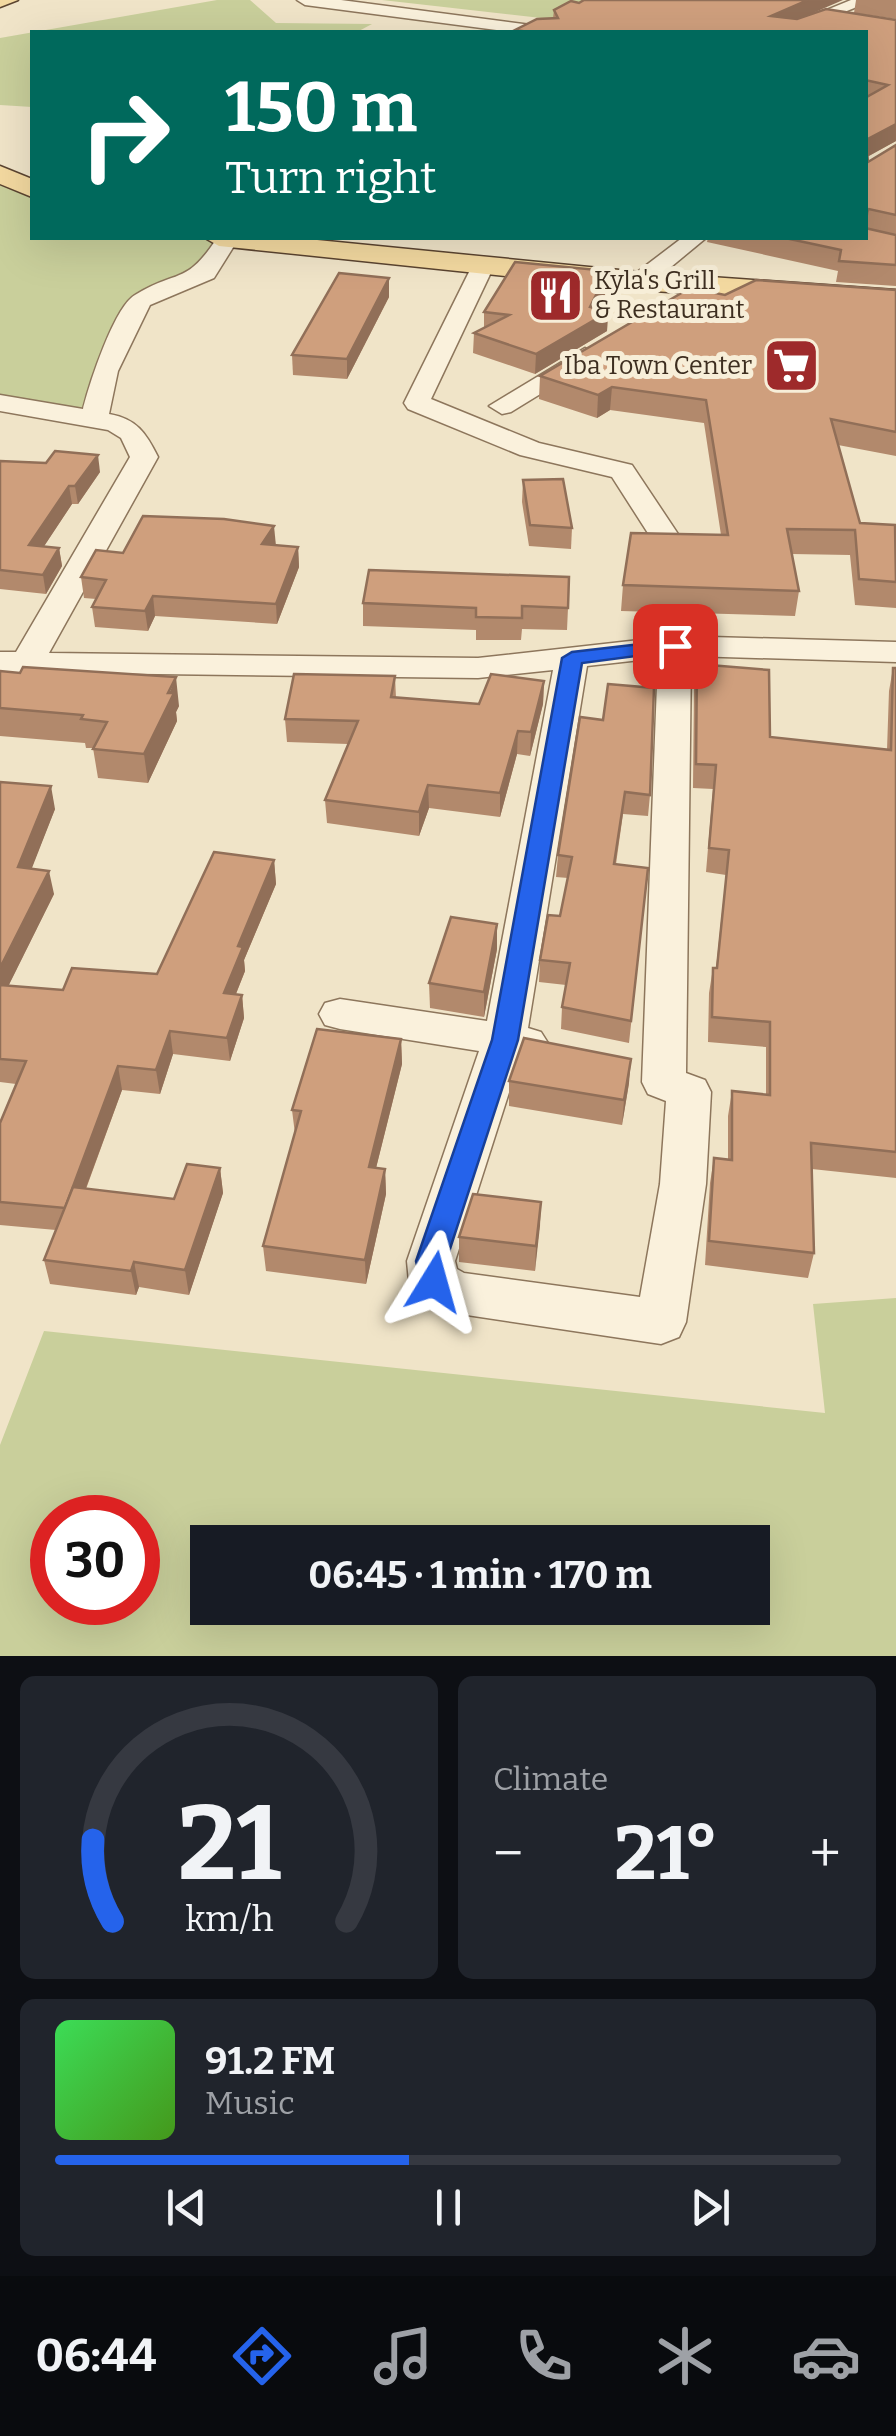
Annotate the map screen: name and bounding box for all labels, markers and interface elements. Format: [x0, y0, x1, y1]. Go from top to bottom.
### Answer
text: 150 m [225, 66, 417, 150]
icon: right [60, 70, 190, 200]
text: Turn right [225, 151, 437, 205]
restaurant icon: Kyla's Grill & Restaurant [525, 265, 585, 325]
place label: Kyla's Grill & Restaurant [594, 266, 745, 325]
supermarket icon: Iba Town Center [761, 336, 821, 396]
place label: Iba Town Center [564, 351, 752, 381]
pin [633, 604, 718, 689]
icon: arrive [648, 619, 703, 674]
position arrow [382, 1230, 486, 1334]
speed limit sign: 30 [30, 1495, 160, 1625]
text: 06:45 · 1 min · 170 m [308, 1552, 652, 1598]
text: Climate [493, 1760, 608, 1798]
text: 21 [177, 1782, 281, 1907]
text: 21° [614, 1809, 719, 1899]
text: − [493, 1821, 523, 1887]
text: + [810, 1821, 841, 1887]
text: km/h [185, 1898, 273, 1940]
text: 91.2 FM [205, 2038, 335, 2084]
text: Music [205, 2084, 295, 2122]
icon: previous [159, 2180, 214, 2235]
icon: pause [421, 2180, 476, 2235]
icon: next [683, 2180, 738, 2235]
icon: directions [227, 2321, 297, 2391]
icon: music [368, 2321, 438, 2391]
icon: phone [509, 2321, 579, 2391]
icon: climate [650, 2321, 720, 2391]
icon: car [791, 2321, 861, 2391]
text: 06:44 [35, 2329, 156, 2383]

